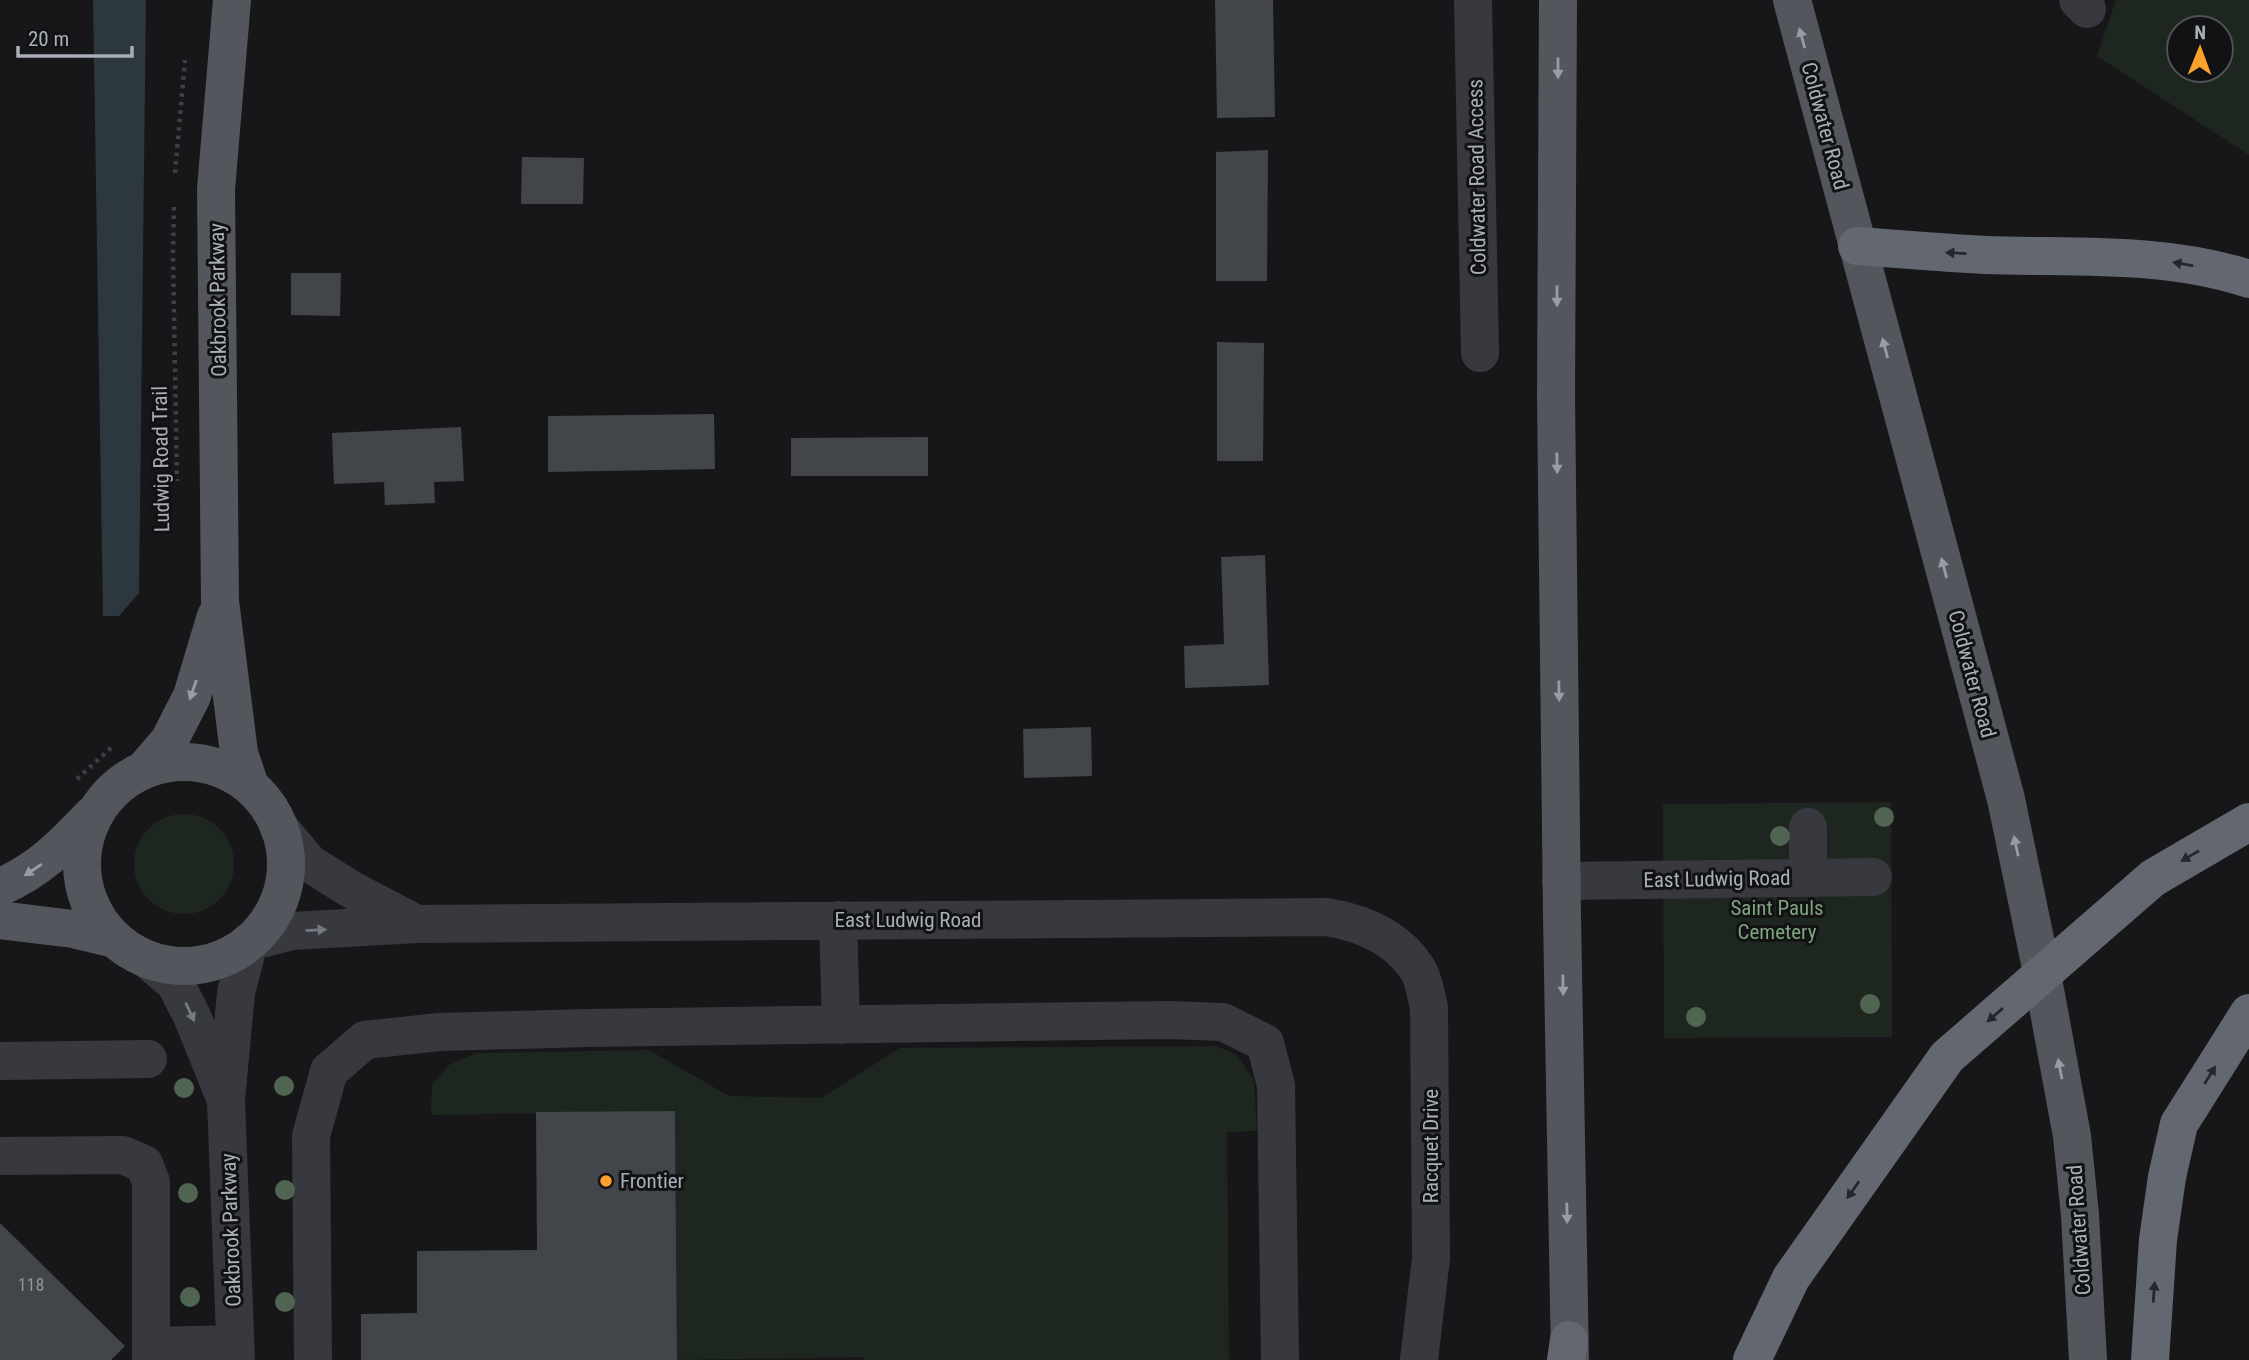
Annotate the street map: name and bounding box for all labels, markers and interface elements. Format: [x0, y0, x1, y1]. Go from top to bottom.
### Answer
scale bar [18, 14, 131, 58]
north arrow [2165, 14, 2235, 84]
text: N [2194, 21, 2206, 44]
one-way arrow [1796, 26, 1807, 48]
text: 20 m [28, 27, 69, 51]
one-way arrow [1552, 57, 1564, 79]
street label: Coldwater Road [1796, 60, 1854, 192]
street label: Coldwater Road Access [1463, 79, 1491, 275]
street label: Oakbrook Parkway [205, 223, 231, 377]
one-way arrow [1944, 248, 1966, 259]
one-way arrow [2172, 259, 2194, 270]
one-way arrow [1551, 285, 1562, 307]
one-way arrow [1879, 337, 1890, 359]
street label: Ludwig Road Trail [148, 386, 174, 532]
one-way arrow [1551, 453, 1563, 475]
one-way arrow [1938, 557, 1949, 579]
street label: Coldwater Road [1943, 608, 2001, 740]
one-way arrow [187, 679, 198, 700]
one-way arrow [1553, 680, 1565, 702]
one-way arrow [2010, 835, 2021, 857]
one-way arrow [2180, 850, 2200, 862]
one-way arrow [23, 863, 43, 876]
street label: East Ludwig Road [1643, 866, 1791, 892]
park label: Saint Pauls Cemetery [1730, 896, 1824, 944]
street label: East Ludwig Road [834, 908, 982, 932]
one-way arrow [305, 924, 327, 935]
one-way arrow [1557, 975, 1569, 997]
one-way arrow [184, 1002, 195, 1022]
one-way arrow [1986, 1007, 2004, 1023]
one-way arrow [2054, 1058, 2065, 1080]
one-way arrow [2204, 1066, 2217, 1085]
street label: Racquet Drive [1419, 1089, 1443, 1203]
street label: Oakbrook Parkway [216, 1152, 246, 1307]
street label: Coldwater Road [2062, 1164, 2096, 1296]
place label: Frontier [620, 1169, 684, 1193]
marker: Frontier [598, 1173, 614, 1189]
one-way arrow [1846, 1181, 1860, 1199]
one-way arrow [1561, 1202, 1573, 1224]
house number: 118 [18, 1274, 44, 1295]
one-way arrow [2149, 1281, 2160, 1303]

